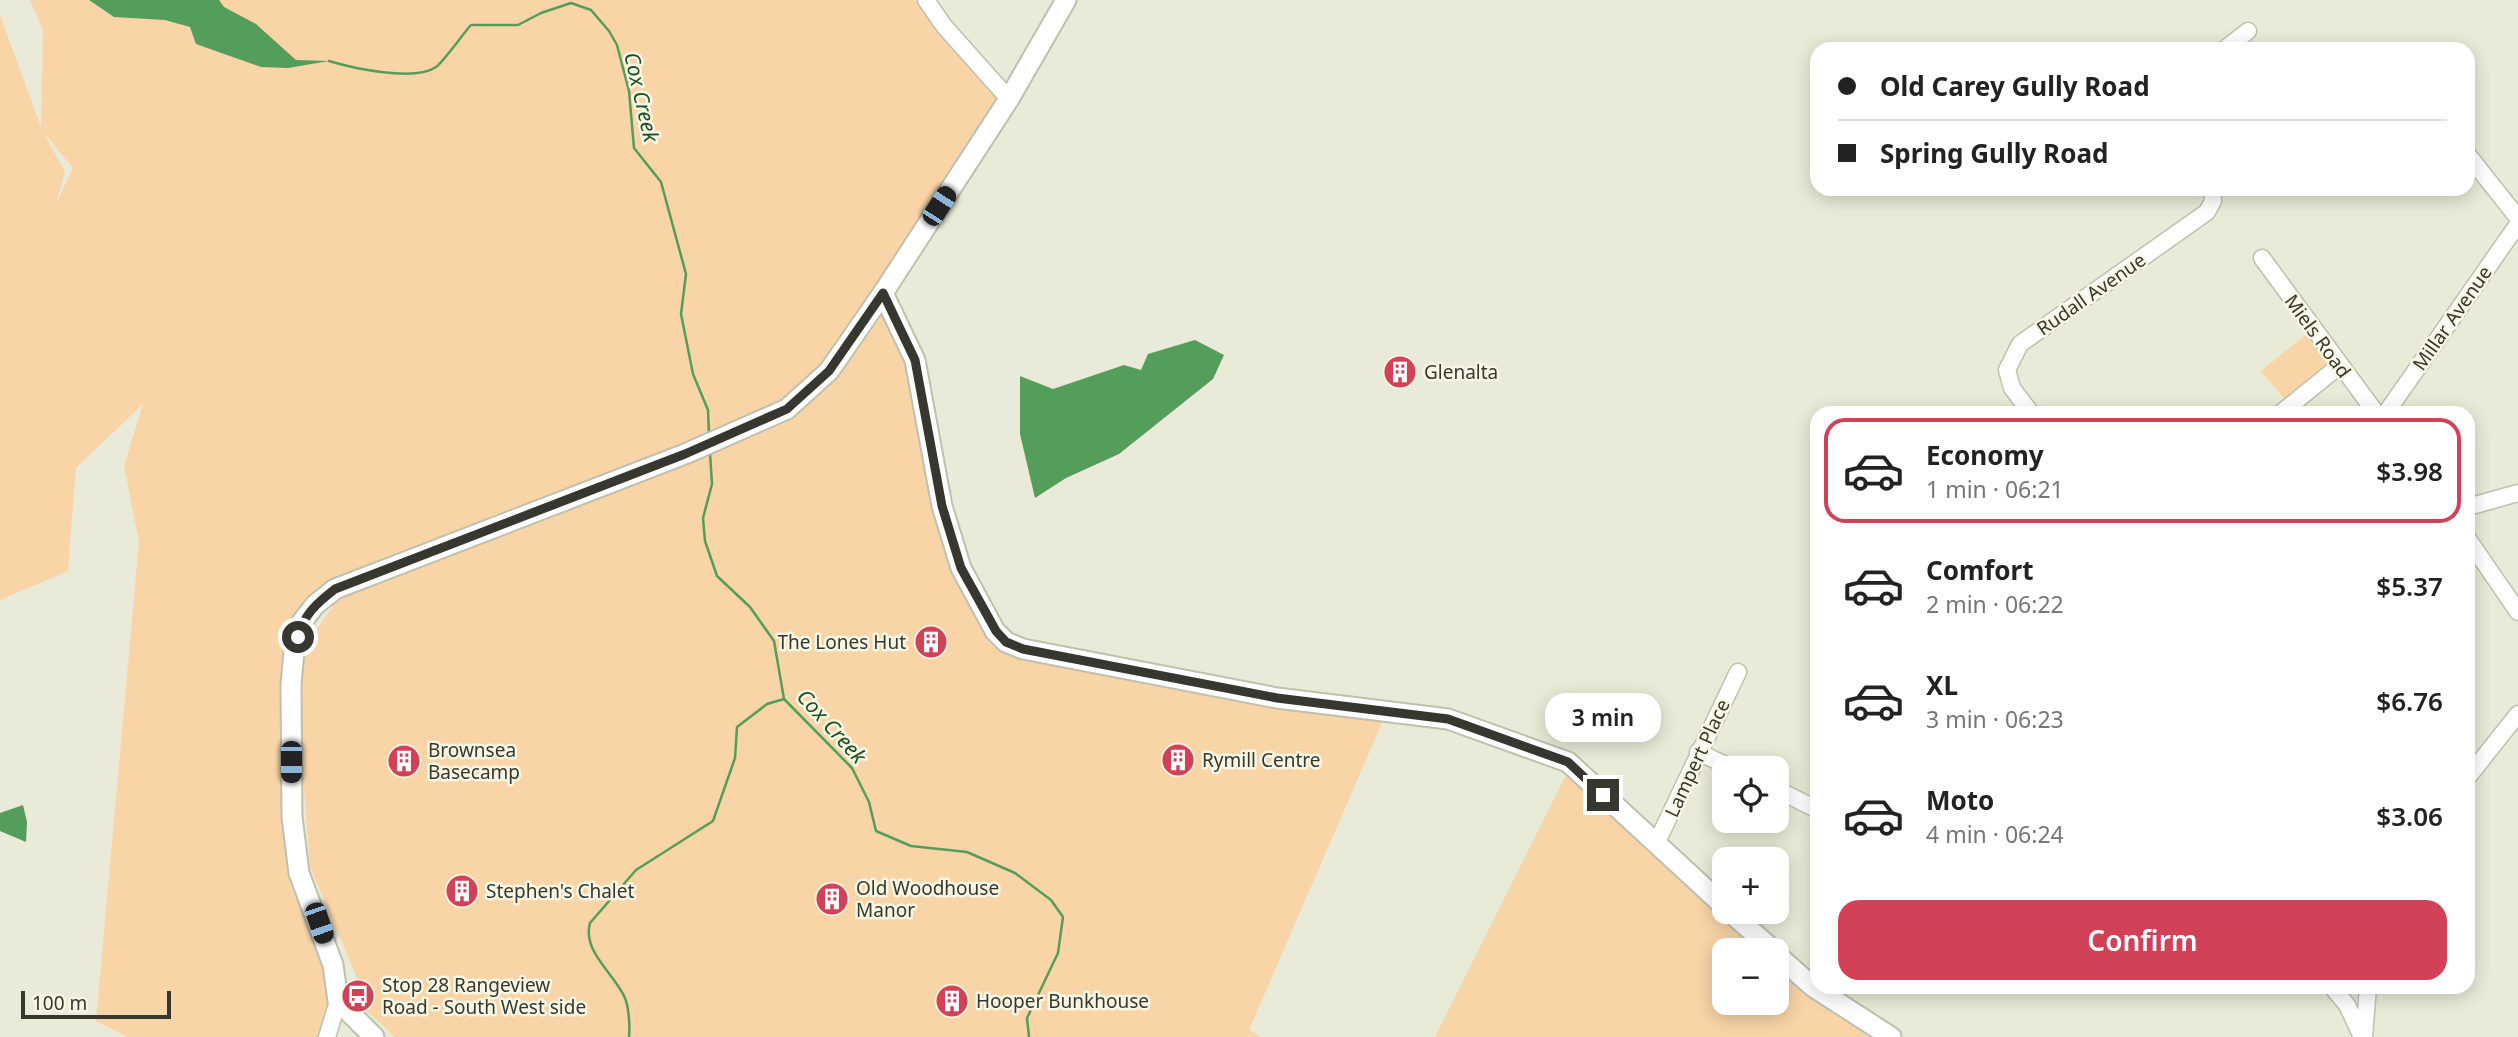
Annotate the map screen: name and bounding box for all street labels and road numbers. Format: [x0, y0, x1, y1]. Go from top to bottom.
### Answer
street label: Rudall Avenue [2031, 247, 2151, 341]
street label: Millar Avenue [2406, 261, 2498, 375]
street label: Miels Road [2279, 289, 2357, 383]
street label: Lampert Place [1658, 695, 1736, 821]

